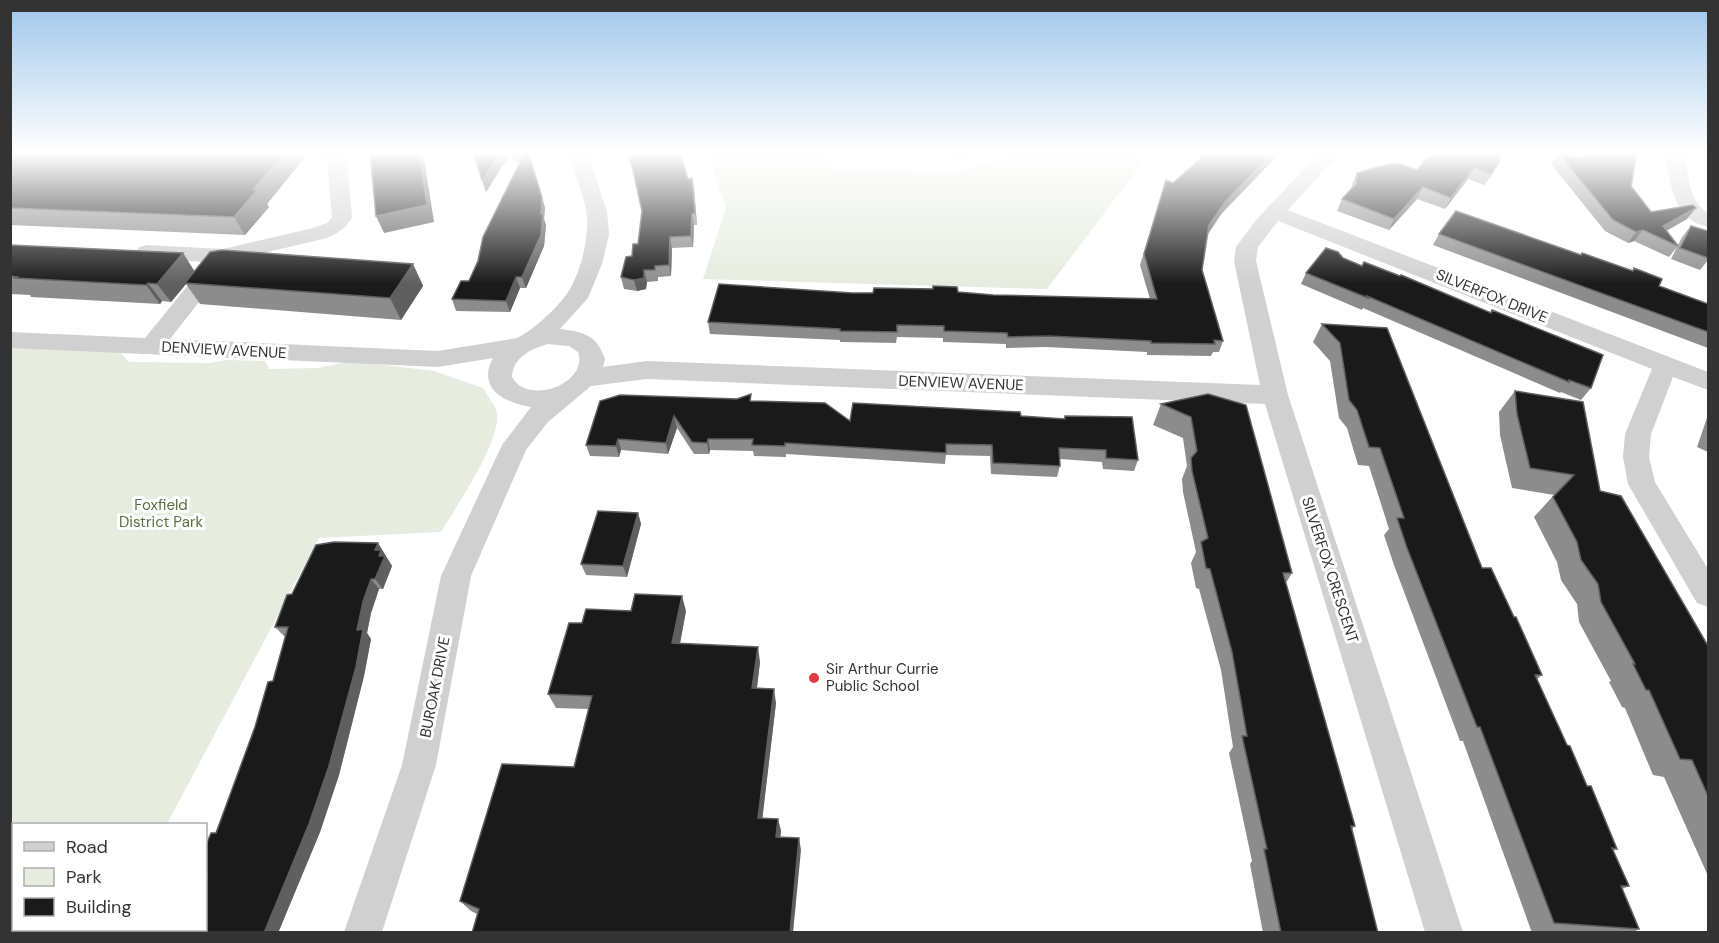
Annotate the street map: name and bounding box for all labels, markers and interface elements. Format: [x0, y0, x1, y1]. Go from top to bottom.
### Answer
street label: SILVERFOX DRIVE [1433, 264, 1551, 328]
street label: DENVIEW AVENUE [161, 337, 287, 363]
street label: DENVIEW AVENUE [898, 371, 1024, 395]
street label: SILVERFOX CRESCENT [1297, 494, 1363, 646]
park label: Foxfield District Park [119, 495, 203, 532]
street label: BUROAK DRIVE [415, 635, 455, 739]
place label: Sir Arthur Currie Public School [826, 659, 939, 696]
marker: Sir Arthur Currie Public School [807, 671, 821, 685]
legend [12, 823, 207, 931]
text: Road [66, 835, 108, 859]
text: Park [66, 865, 102, 889]
text: Building [66, 895, 131, 919]

